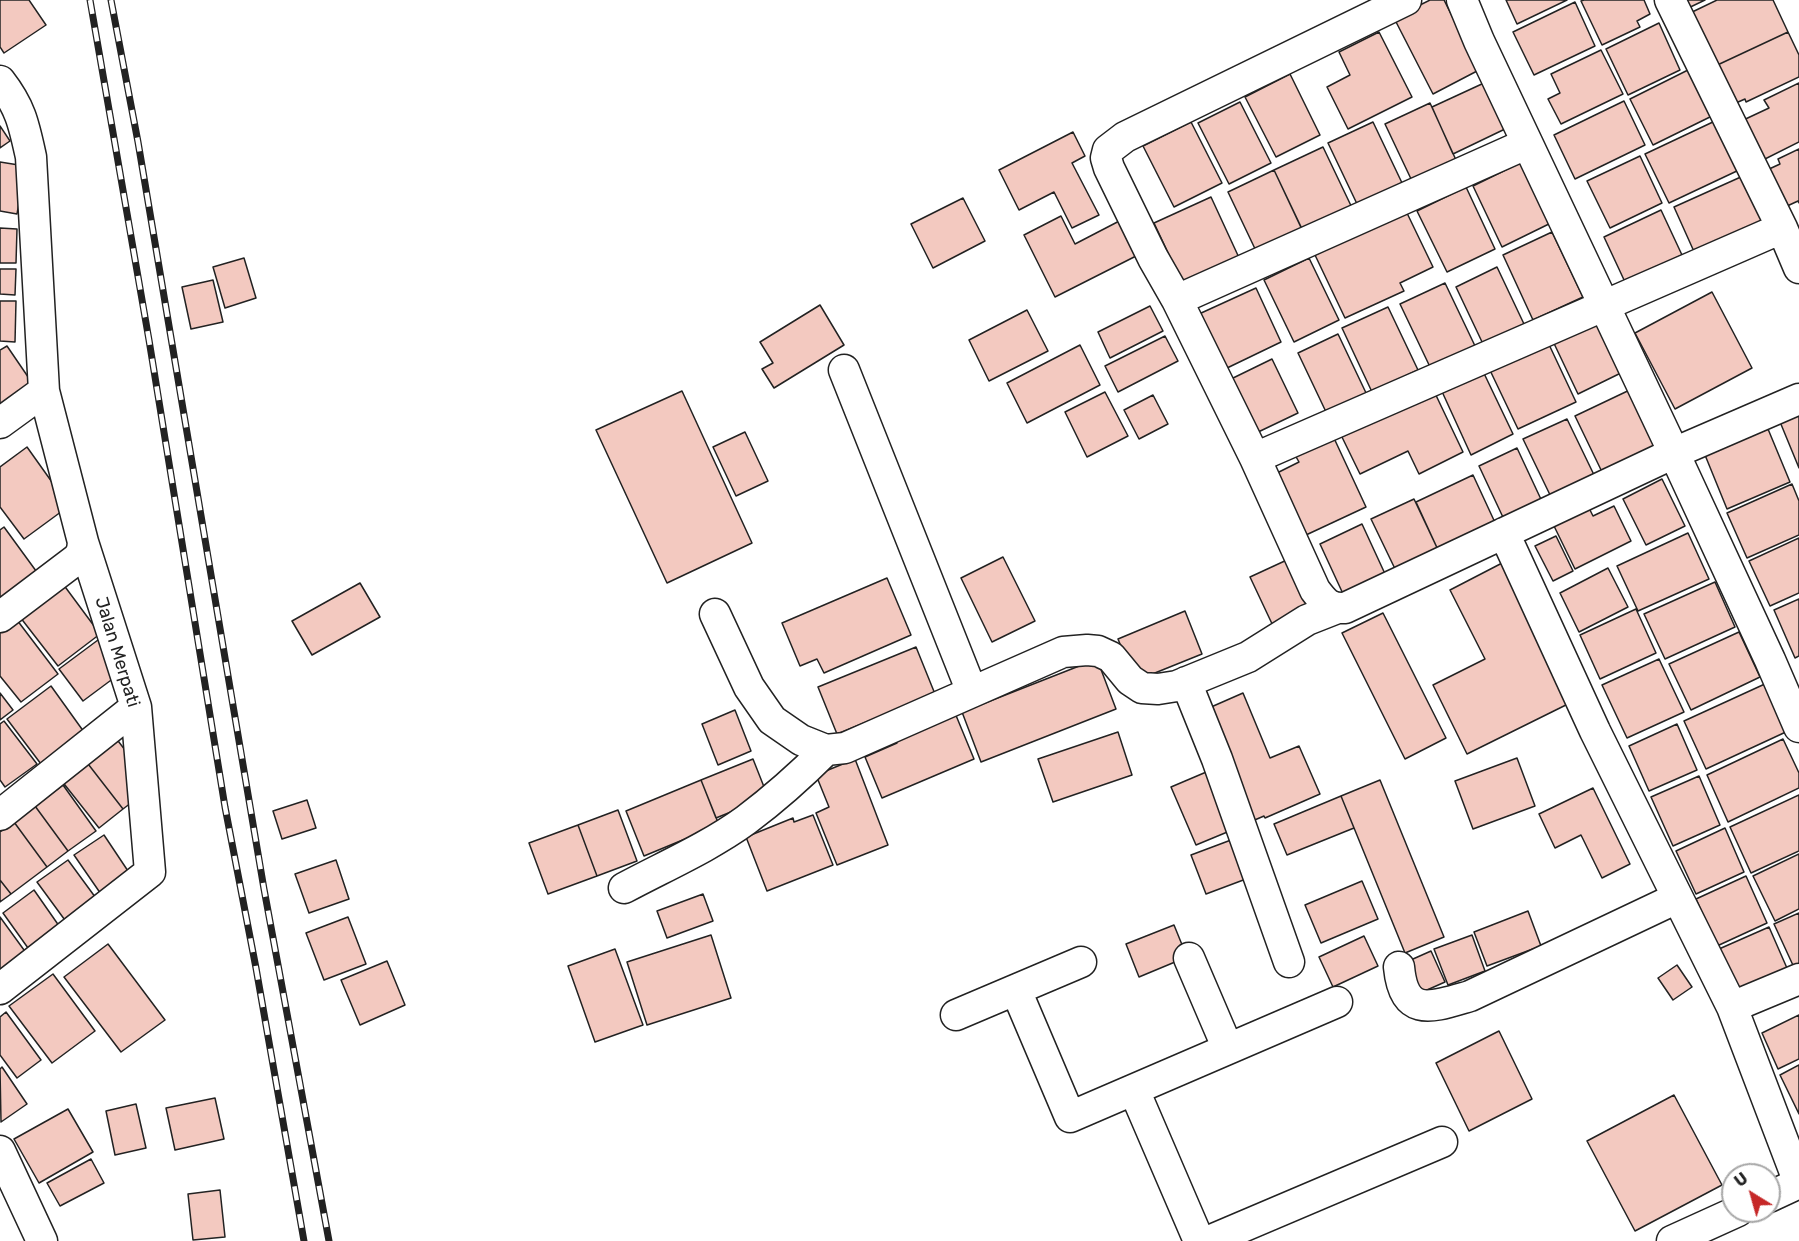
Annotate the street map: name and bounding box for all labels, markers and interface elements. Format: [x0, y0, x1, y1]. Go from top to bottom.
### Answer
street label: Jalan Merpati [90, 594, 144, 710]
north arrow [1721, 1163, 1781, 1223]
text: U [1731, 1169, 1751, 1191]

